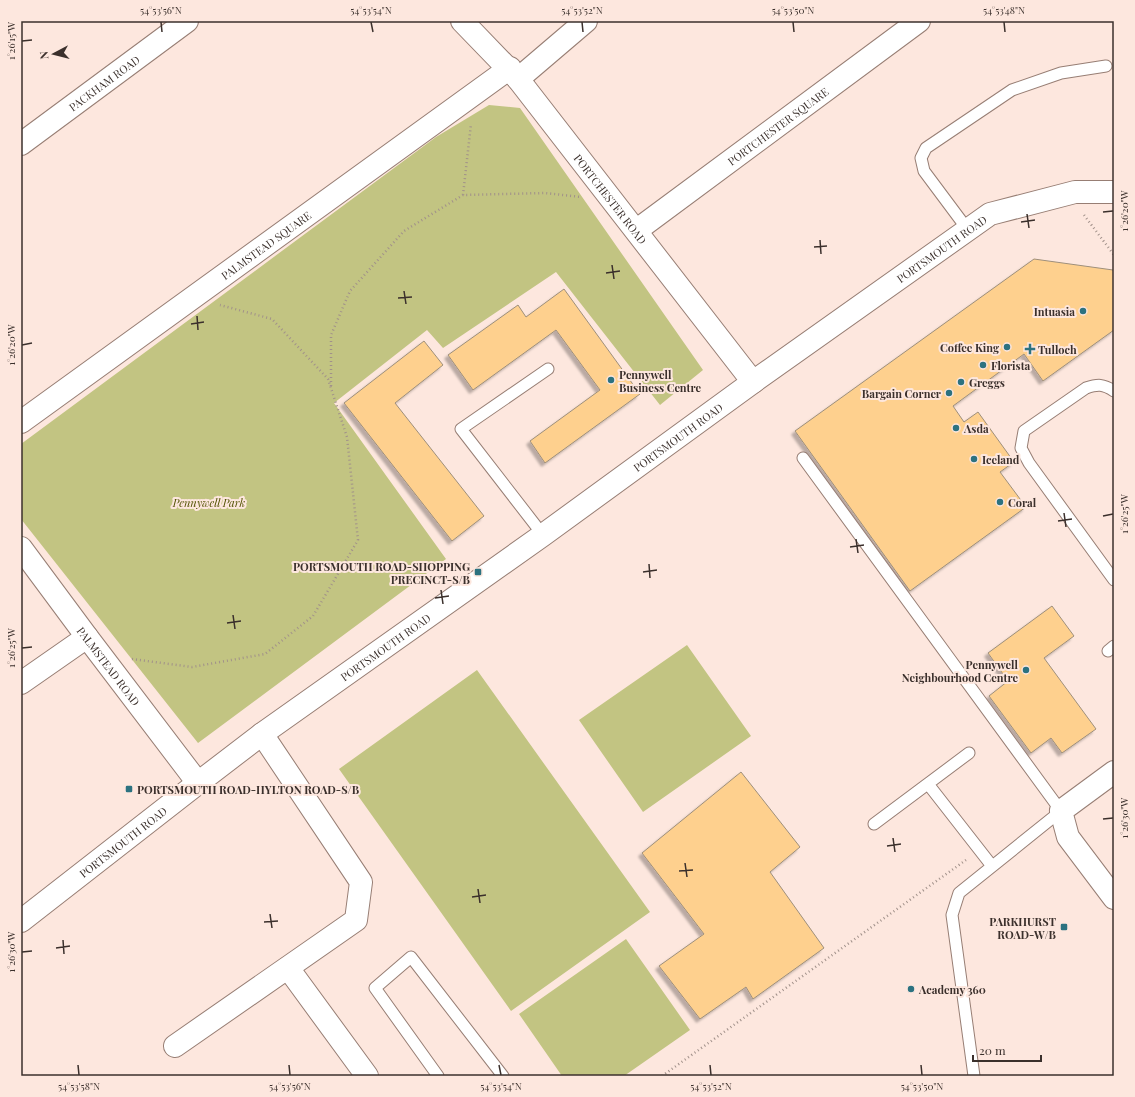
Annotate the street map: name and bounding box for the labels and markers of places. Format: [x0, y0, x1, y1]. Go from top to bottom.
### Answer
place label: Intuasia [1034, 304, 1075, 319]
marker: Intuasia [1078, 306, 1088, 316]
place label: Coffee King [940, 340, 1000, 355]
marker: Coffee King [1002, 342, 1012, 352]
place label: Tulloch [1038, 342, 1077, 357]
marker: Tulloch [1025, 344, 1035, 354]
place label: Florista [991, 358, 1031, 373]
marker: Florista [978, 360, 988, 370]
place label: Pennywell Business Centre [619, 367, 701, 395]
marker: Pennywell Business Centre [606, 375, 616, 385]
place label: Greggs [969, 375, 1005, 390]
marker: Greggs [956, 377, 966, 387]
place label: Bargain Corner [862, 386, 942, 401]
marker: Bargain Corner [944, 388, 954, 398]
place label: Asda [963, 421, 989, 436]
marker: Asda [951, 423, 961, 433]
place label: Iceland [982, 452, 1020, 467]
marker: Iceland [969, 454, 979, 464]
place label: Coral [1008, 495, 1037, 510]
marker: Coral [995, 497, 1005, 507]
place label: PORTSMOUTH ROAD-SHOPPING PRECINCT-S/B [293, 559, 471, 587]
marker: PORTSMOUTH ROAD-SHOPPING PRECINCT-S/B [473, 567, 483, 577]
place label: Pennywell Neighbourhood Centre [902, 657, 1019, 685]
marker: Pennywell Neighbourhood Centre [1021, 665, 1031, 675]
place label: PORTSMOUTH ROAD-HYLTON ROAD-S/B [137, 782, 360, 797]
marker: PORTSMOUTH ROAD-HYLTON ROAD-S/B [124, 784, 134, 794]
place label: PARKHURST ROAD-W/B [989, 914, 1057, 942]
marker: PARKHURST ROAD-W/B [1059, 922, 1069, 932]
place label: Academy 360 [918, 982, 986, 997]
marker: Academy 360 [906, 984, 916, 994]

